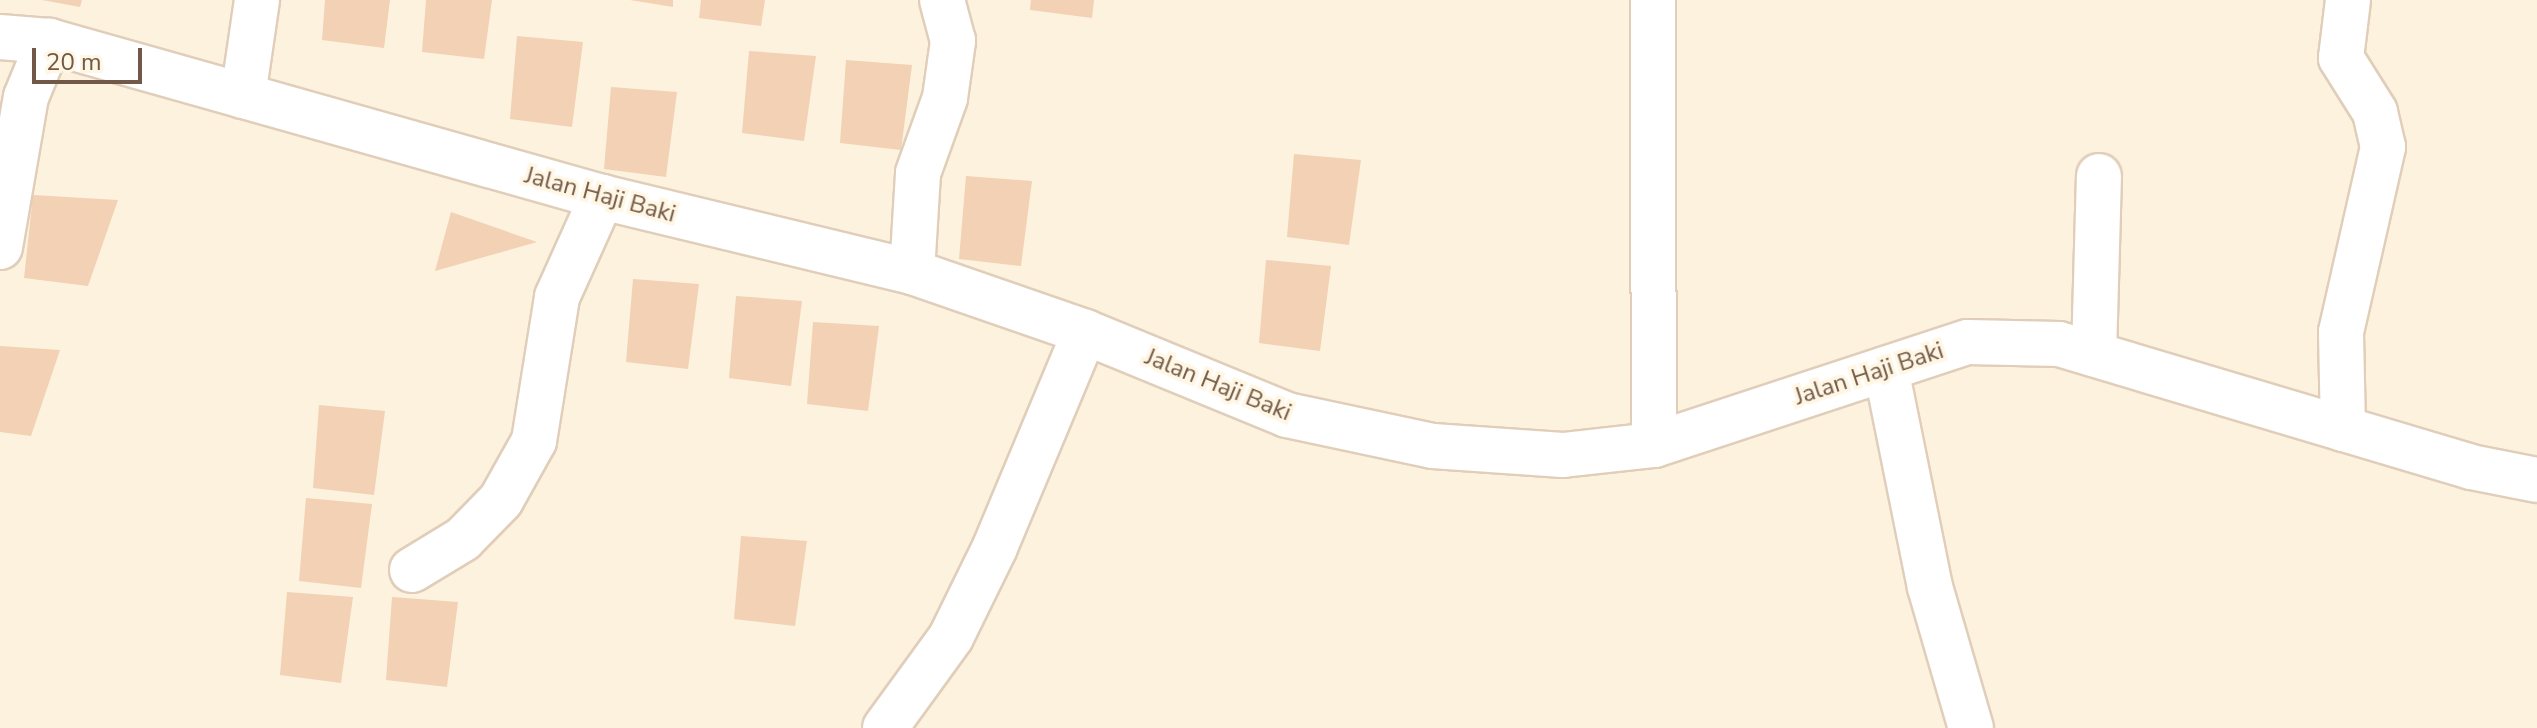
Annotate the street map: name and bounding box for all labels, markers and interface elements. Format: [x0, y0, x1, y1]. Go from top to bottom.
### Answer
scale bar [36, 32, 146, 82]
text: 20 m [46, 46, 102, 78]
street label: Jalan Haji Baki [521, 161, 679, 229]
street label: Jalan Haji Baki [1791, 336, 1947, 412]
street label: Jalan Haji Baki [1141, 343, 1295, 427]

